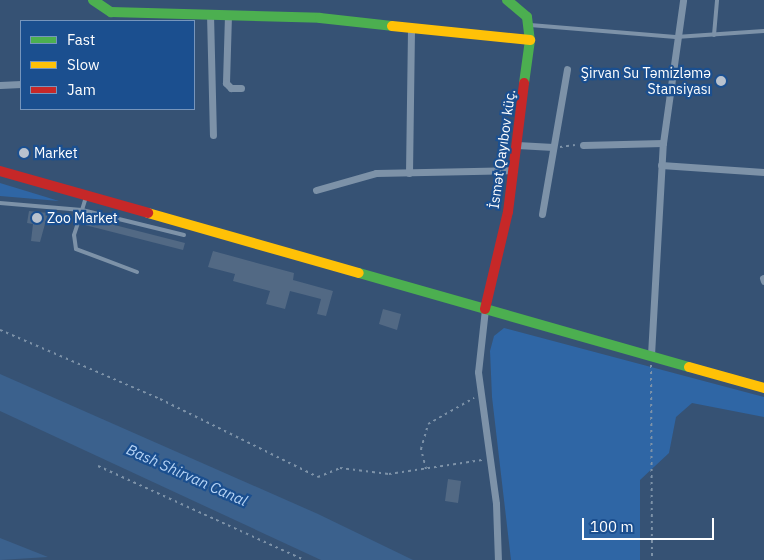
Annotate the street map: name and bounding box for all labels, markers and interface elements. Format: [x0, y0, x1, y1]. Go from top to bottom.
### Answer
legend [20, 20, 195, 110]
text: Fast [67, 30, 95, 49]
text: Slow [67, 55, 100, 74]
place label: Şirvan Su Təmizləmə Stansiyası [581, 65, 711, 98]
marker: Şirvan Su Təmizləmə Stansiyası [715, 75, 727, 87]
text: Jam [67, 80, 96, 99]
street label: İsmət Qayıbov küç. [485, 88, 519, 210]
place label: Market [34, 145, 78, 161]
marker: Market [18, 147, 30, 159]
place label: Zoo Market [47, 210, 118, 226]
marker: Zoo Market [31, 212, 43, 224]
water label: Bash Shirvan Canal [124, 440, 250, 510]
scale bar [584, 508, 716, 540]
text: 100 m [590, 517, 634, 536]

